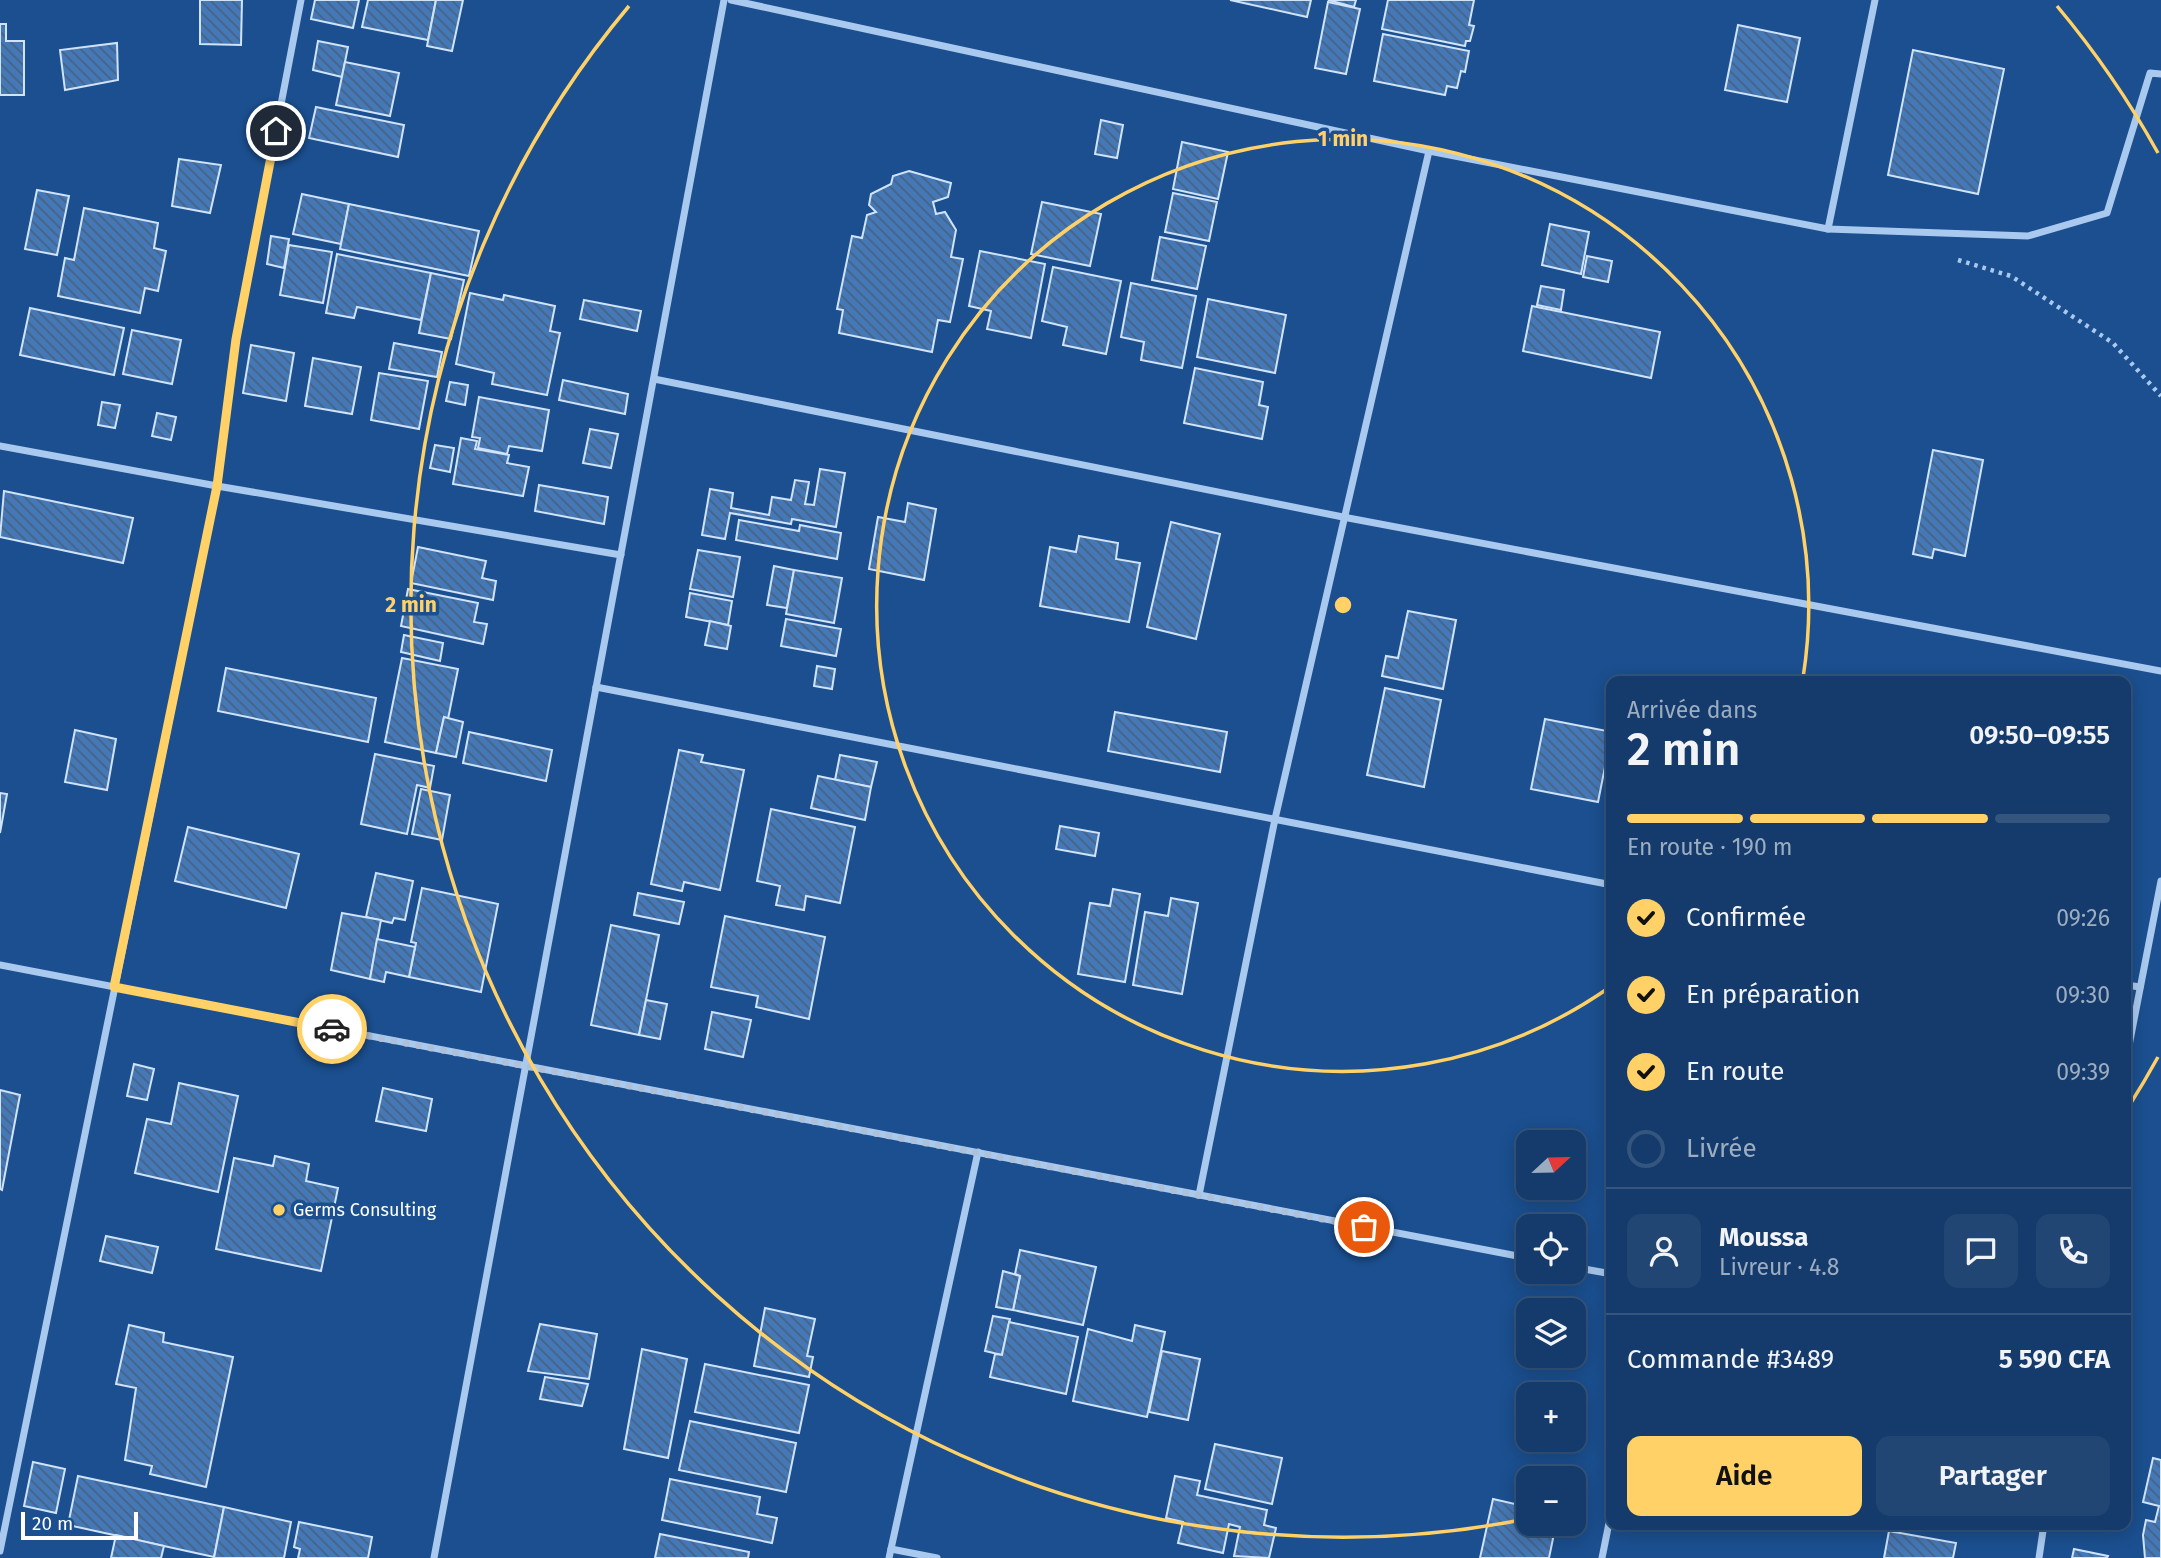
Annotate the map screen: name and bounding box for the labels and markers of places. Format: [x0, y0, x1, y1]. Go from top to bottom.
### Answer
pin [246, 101, 306, 161]
centre of rings [1331, 593, 1355, 617]
pin [1334, 1197, 1394, 1257]
place label: Germs Consulting [293, 1199, 437, 1221]
marker: Germs Consulting [271, 1202, 287, 1218]

